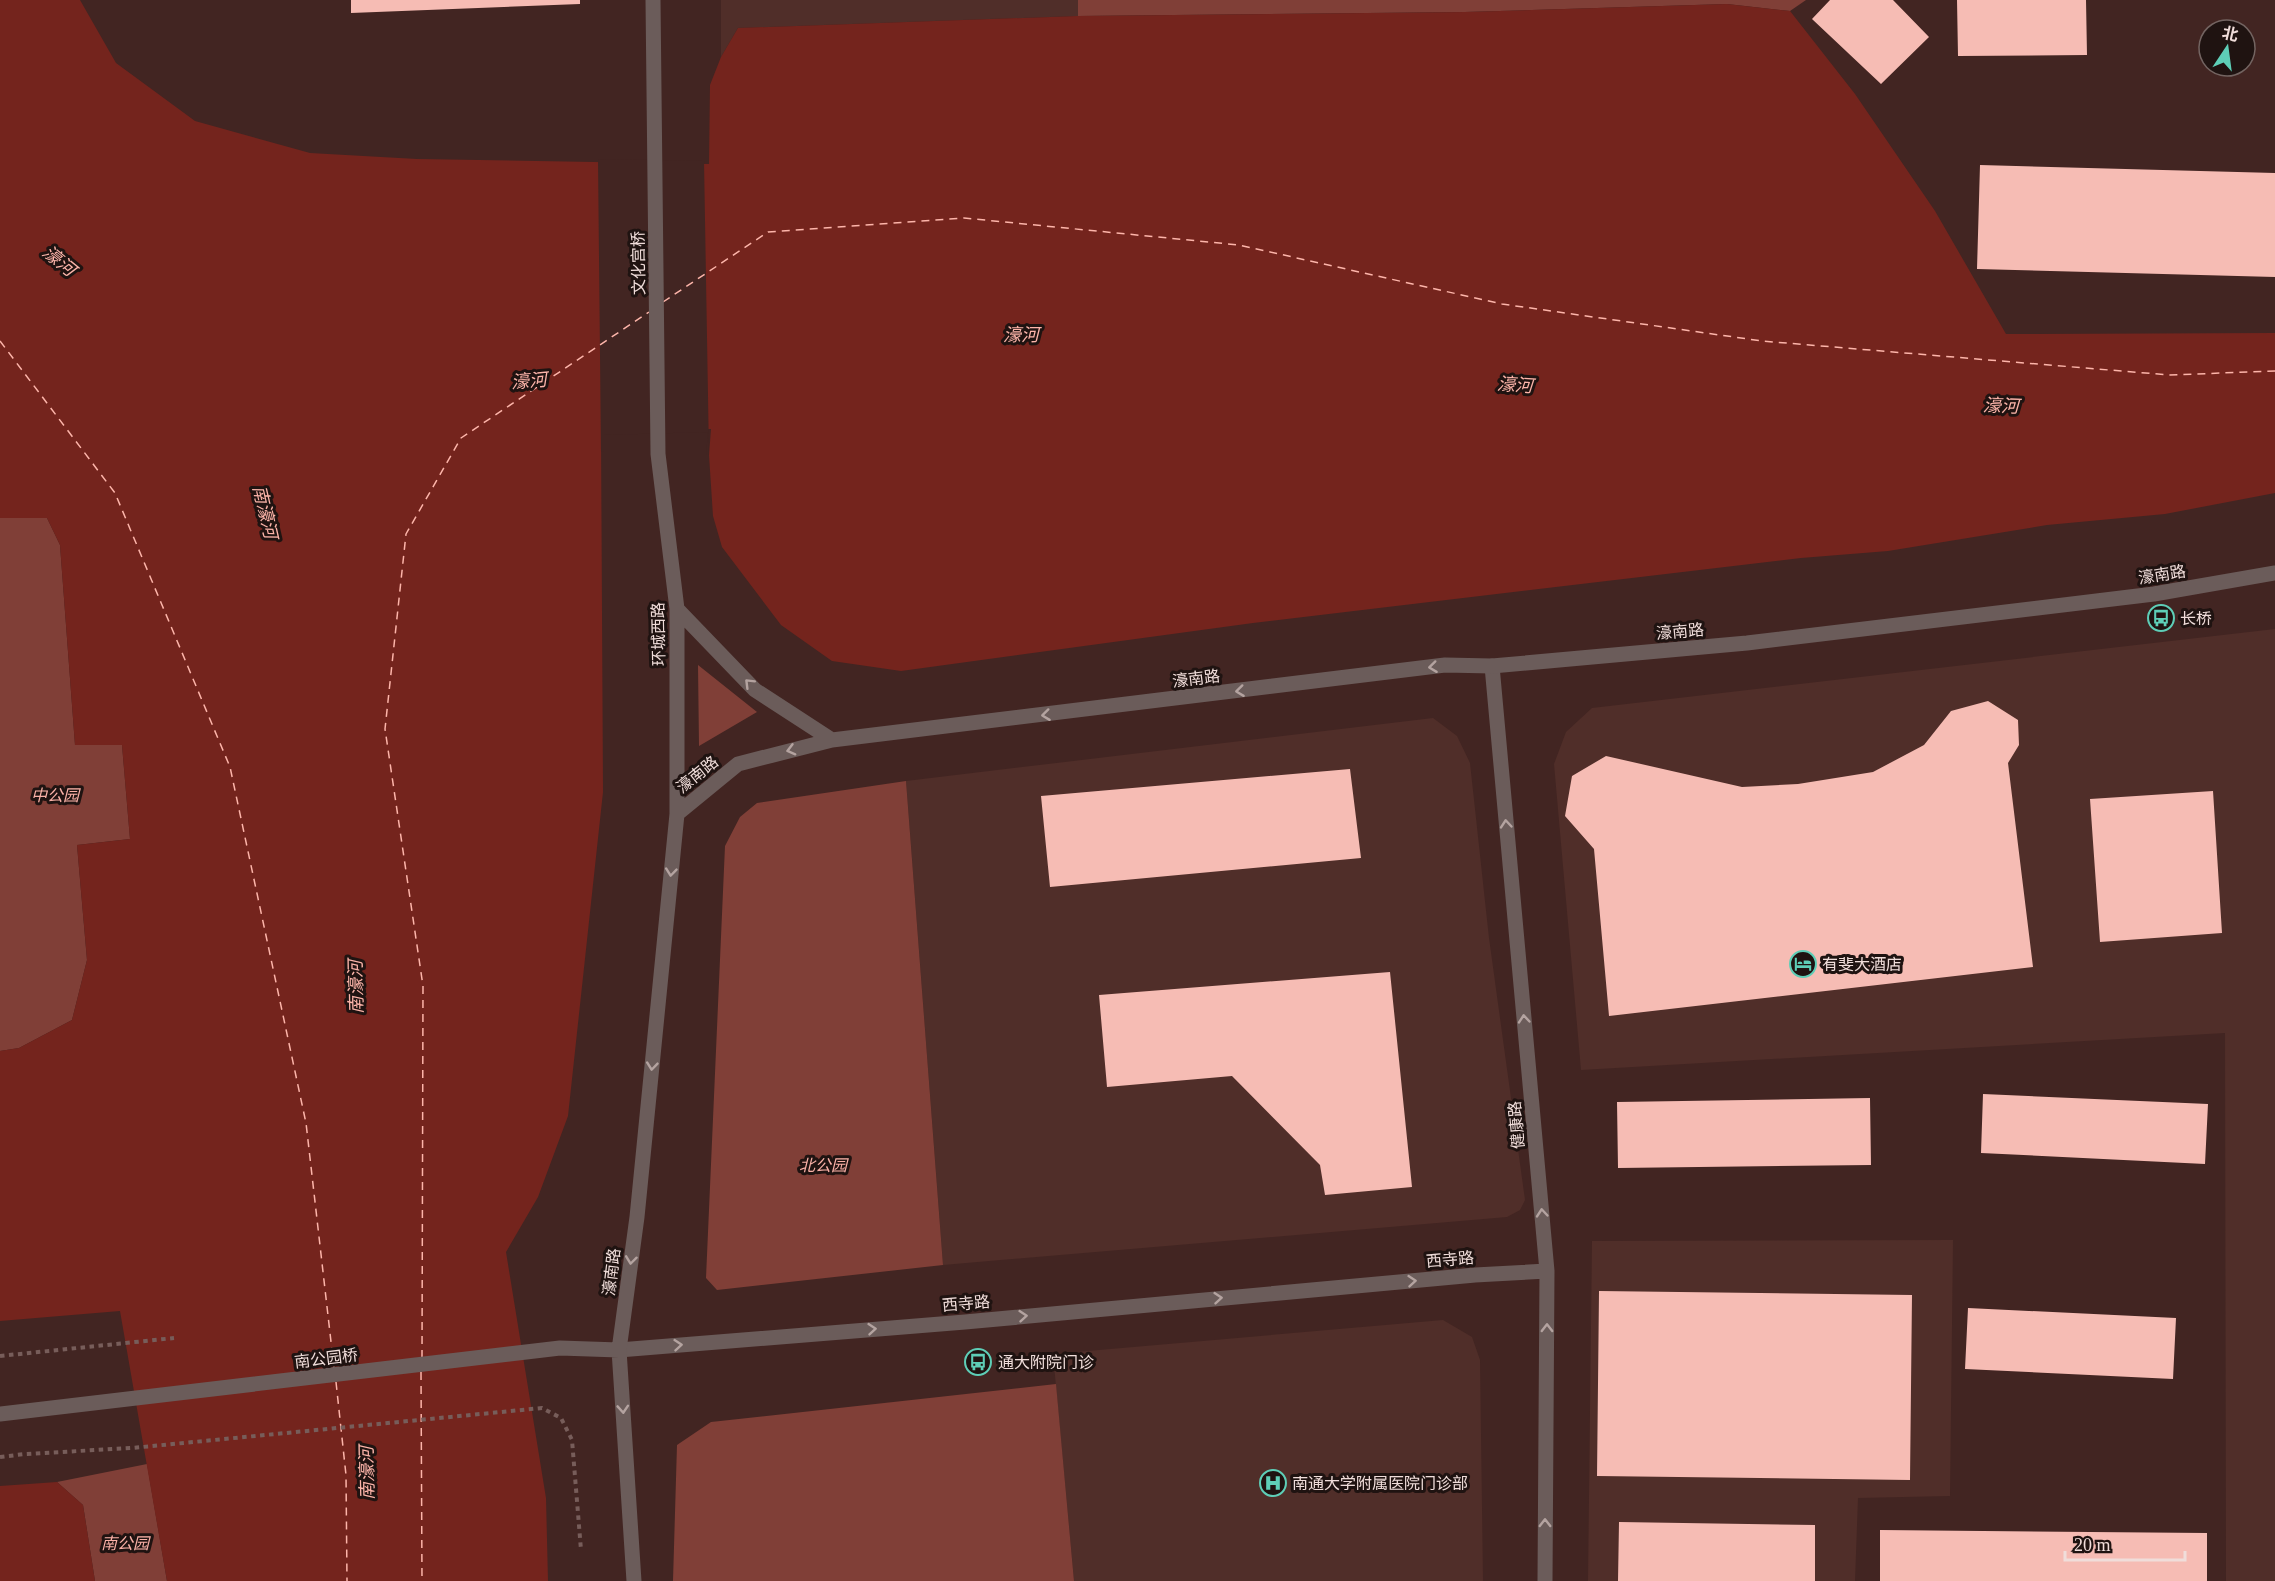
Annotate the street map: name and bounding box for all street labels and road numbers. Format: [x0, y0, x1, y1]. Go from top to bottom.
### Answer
street label: 文化宫桥 [629, 231, 648, 295]
street label: 濠南路 [2137, 562, 2187, 587]
street label: 环城西路 [649, 602, 668, 666]
street label: 濠南路 [1655, 621, 1705, 642]
street label: 濠南路 [1171, 667, 1221, 690]
street label: 濠南路 [673, 753, 721, 796]
street label: 健康路 [1506, 1100, 1527, 1150]
street label: 濠南路 [600, 1247, 623, 1297]
street label: 西寺路 [1425, 1249, 1475, 1270]
street label: 西寺路 [941, 1293, 991, 1314]
street label: 南公园桥 [293, 1346, 359, 1371]

